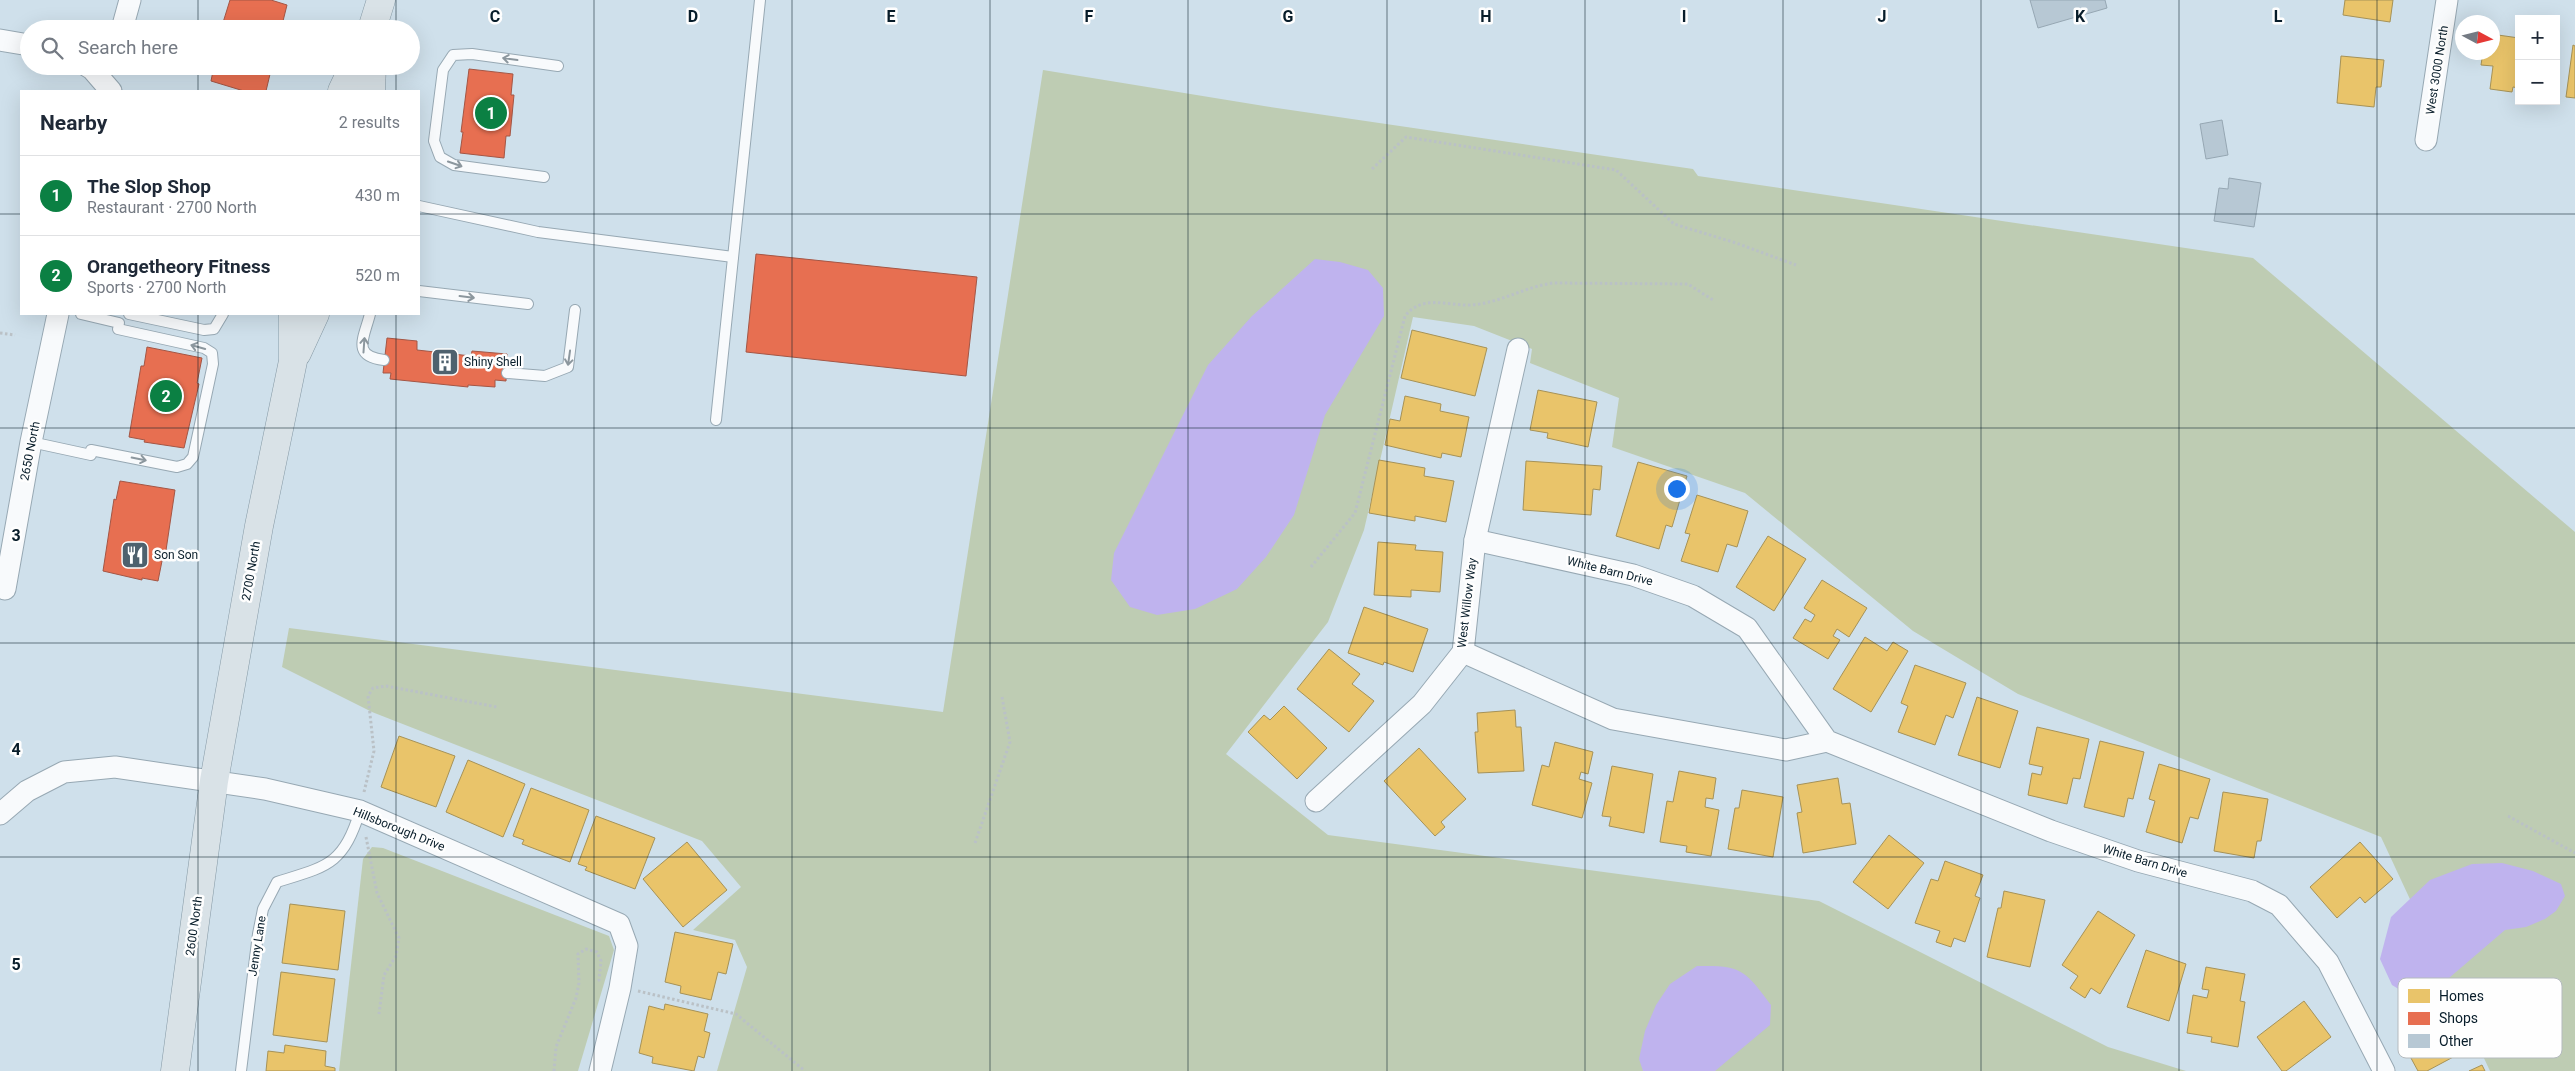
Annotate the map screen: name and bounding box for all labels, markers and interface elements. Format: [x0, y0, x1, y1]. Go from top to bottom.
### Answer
text: C [490, 7, 500, 26]
text: D [688, 7, 698, 26]
text: E [887, 7, 896, 26]
text: F [1085, 7, 1094, 26]
text: G [1283, 7, 1294, 26]
text: H [1480, 7, 1492, 26]
text: I [1682, 7, 1686, 26]
text: J [1878, 7, 1886, 26]
text: K [2075, 7, 2086, 26]
text: L [2274, 7, 2283, 26]
north arrow [2455, 15, 2500, 60]
map controls [2515, 15, 2560, 105]
button: + [2515, 15, 2560, 60]
search box [20, 20, 420, 75]
street label: West 3000 North [2423, 24, 2451, 116]
icon: search [38, 34, 66, 62]
text: Search here [78, 36, 178, 59]
one-way arrow [502, 54, 518, 64]
button: − [2515, 60, 2560, 105]
pin: 1 [475, 94, 507, 132]
text: Nearby [40, 111, 107, 135]
text: 2 results [339, 113, 400, 132]
one-way arrow [447, 160, 462, 169]
text: The Slop Shop [87, 175, 211, 198]
text: 1 [51, 186, 61, 205]
text: 430 m [355, 186, 400, 205]
text: Restaurant · 2700 North [87, 198, 257, 217]
text: Orangetheory Fitness [87, 255, 270, 278]
text: 2 [51, 266, 61, 285]
text: 520 m [355, 266, 400, 285]
text: Sports · 2700 North [87, 278, 226, 297]
one-way arrow [459, 292, 475, 302]
one-way arrow [359, 337, 369, 353]
one-way arrow [190, 342, 206, 351]
building icon: Shiny Shell [430, 347, 460, 377]
one-way arrow [563, 350, 573, 366]
place label: Shiny Shell [464, 355, 522, 369]
pin: 2 [150, 377, 182, 415]
street label: 2650 North [17, 420, 43, 482]
one-way arrow [131, 455, 147, 464]
your location [1664, 476, 1690, 502]
text: 3 [11, 526, 21, 545]
restaurant icon: Son Son [120, 540, 150, 570]
street label: 2700 North [239, 540, 263, 602]
place label: Son Son [154, 548, 198, 562]
street label: White Barn Drive [1566, 554, 1654, 588]
street label: West Willow Way [1455, 557, 1480, 649]
text: 4 [11, 740, 21, 759]
street label: Hillsborough Drive [351, 804, 447, 854]
street label: White Barn Drive [2101, 841, 2189, 881]
street label: 2600 North [183, 895, 205, 957]
street label: Jenny Lane [245, 915, 269, 977]
text: 5 [11, 955, 21, 974]
legend [2398, 978, 2562, 1058]
text: Homes [2439, 988, 2484, 1004]
text: Shops [2439, 1010, 2478, 1026]
text: Other [2439, 1033, 2473, 1049]

